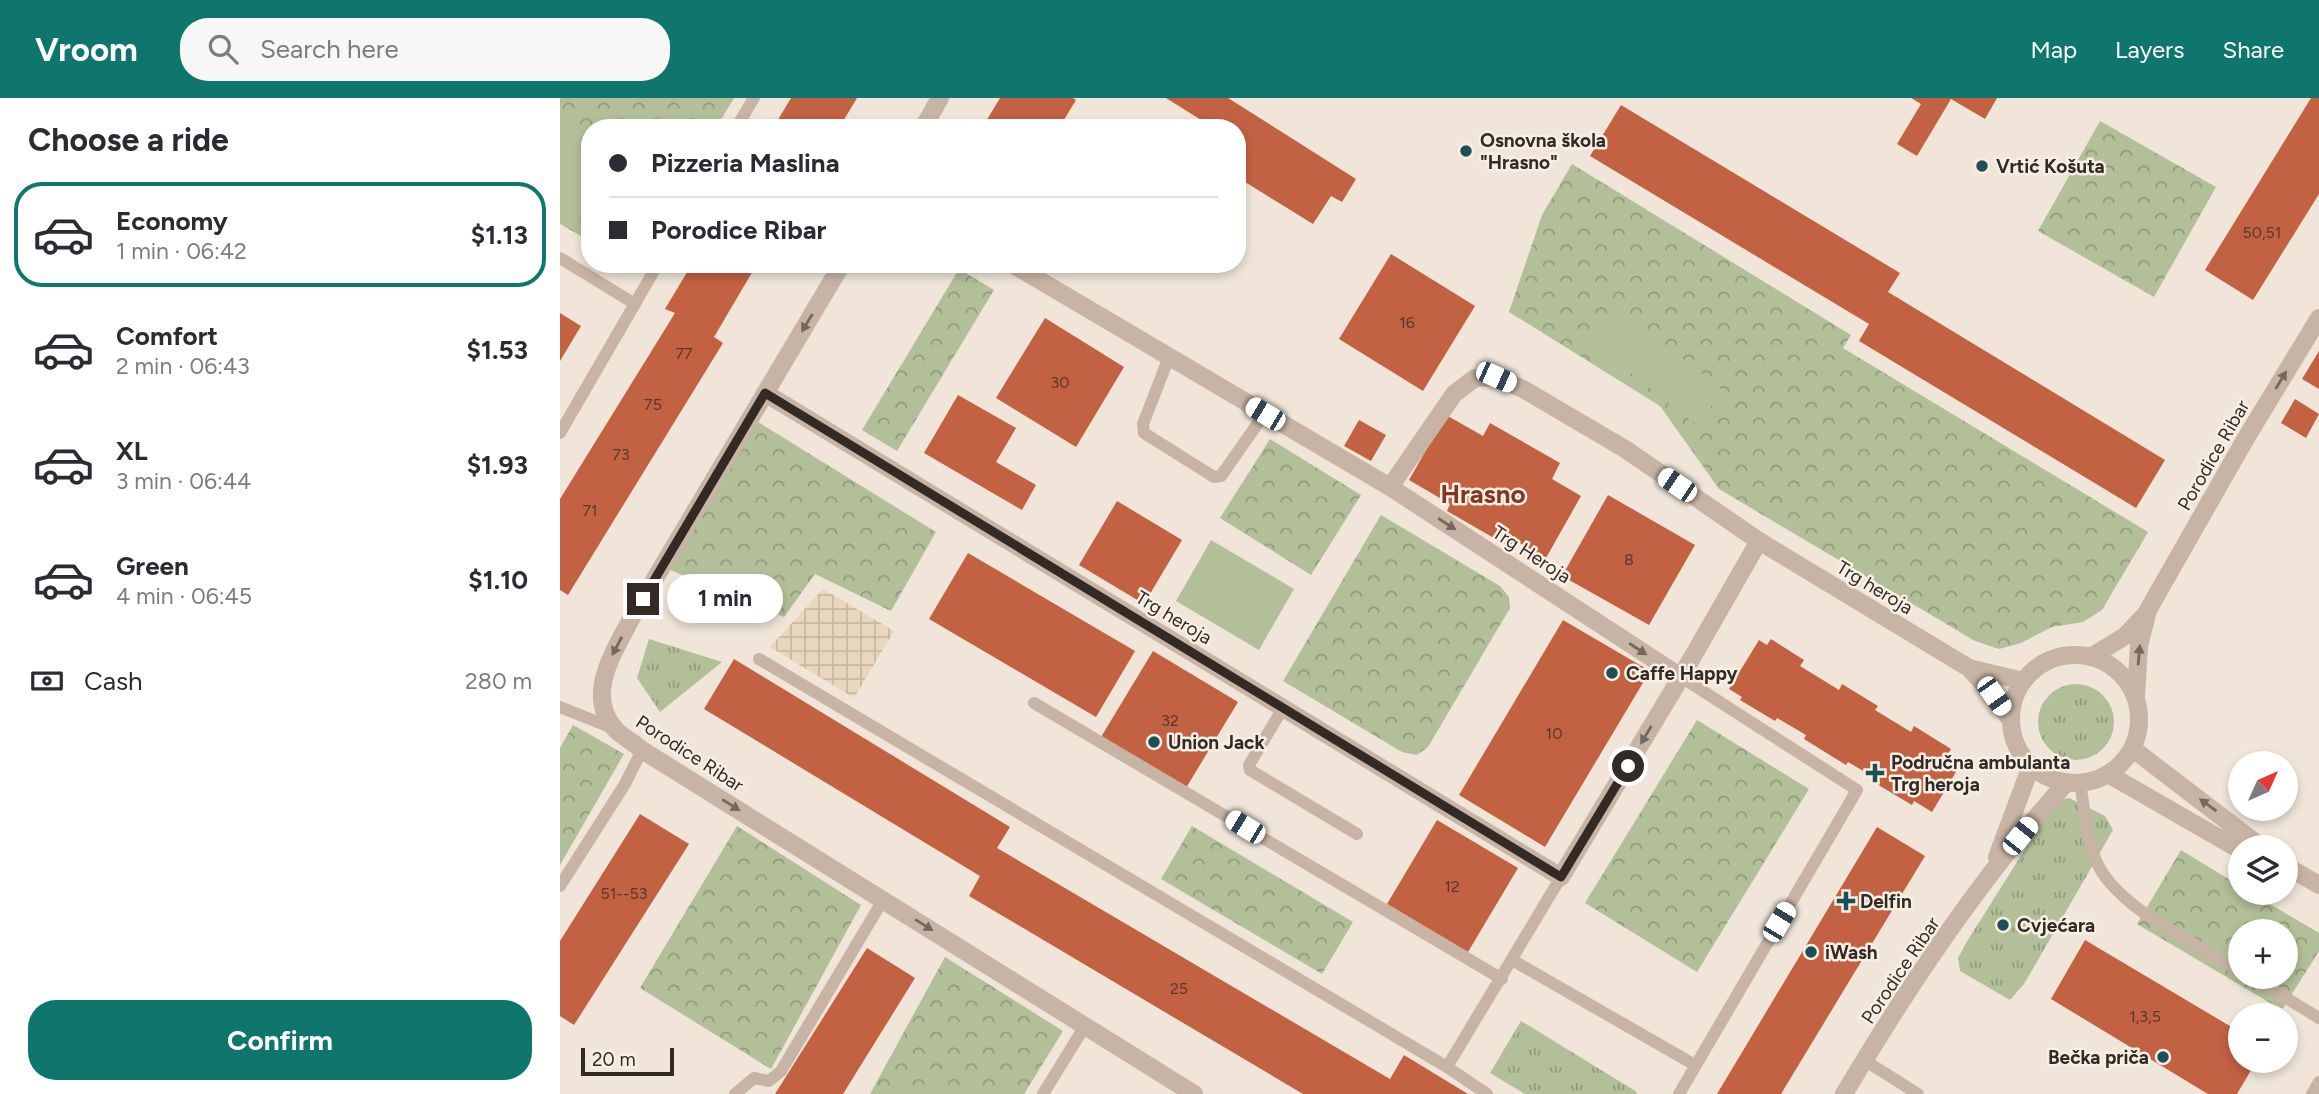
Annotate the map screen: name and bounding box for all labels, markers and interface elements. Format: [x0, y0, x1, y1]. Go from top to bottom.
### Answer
search box [180, 18, 670, 81]
text: Vroom [35, 30, 138, 69]
icon: search [204, 30, 242, 68]
text: Search here [260, 33, 399, 65]
text: Map [2030, 35, 2077, 64]
text: Layers [2115, 35, 2184, 64]
text: Share [2222, 35, 2284, 64]
text: Choose a ride [28, 121, 229, 159]
place label: Osnovna škola "Hrasno" [1480, 129, 1606, 174]
marker: Osnovna škola "Hrasno" [1458, 143, 1474, 159]
text: Pizzeria Maslina [651, 147, 840, 179]
place label: Vrtić Košuta [1996, 155, 2105, 178]
marker: Vrtić Košuta [1974, 158, 1990, 174]
icon: car [32, 203, 95, 266]
text: Economy [116, 205, 228, 237]
text: Porodice Ribar [651, 214, 826, 246]
text: $1.13 [471, 219, 528, 251]
house number: 50,51 [2243, 223, 2281, 242]
text: 1 min · 06:42 [116, 237, 247, 265]
one-way arrow [801, 313, 813, 332]
house number: 16 [1399, 313, 1415, 332]
icon: car [32, 318, 95, 381]
text: Comfort [116, 320, 218, 352]
text: $1.53 [467, 334, 528, 366]
house number: 77 [675, 344, 693, 363]
text: 2 min · 06:43 [116, 352, 250, 380]
car [1473, 359, 1520, 395]
one-way arrow [2275, 371, 2288, 390]
house number: 30 [1051, 373, 1069, 392]
car [1242, 394, 1289, 434]
house number: 75 [644, 395, 662, 414]
street label: Porodice Ribar [2173, 395, 2255, 515]
icon: car [32, 433, 95, 496]
text: XL [116, 435, 148, 467]
house number: 73 [612, 445, 630, 464]
text: $1.93 [467, 449, 528, 481]
car [1654, 465, 1701, 505]
text: 3 min · 06:44 [116, 467, 251, 495]
district label: Hrasno [1440, 478, 1526, 510]
house number: 71 [582, 501, 598, 520]
one-way arrow [1438, 518, 1457, 531]
street label: Trg Heroja [1488, 521, 1575, 588]
icon: car [32, 548, 95, 611]
text: Green [116, 550, 189, 582]
house number: 8 [1624, 550, 1634, 569]
street label: Trg heroja [1832, 556, 1917, 619]
text: $1.10 [468, 564, 528, 596]
callout: 1 min [668, 574, 783, 624]
text: 4 min · 06:45 [116, 582, 252, 610]
route end [627, 583, 659, 615]
text: 1 min [698, 584, 752, 612]
street label: Trg heroja [1131, 586, 1216, 649]
one-way arrow [611, 636, 623, 656]
one-way arrow [1628, 642, 1648, 655]
one-way arrow [2134, 643, 2145, 665]
icon: cash [28, 662, 66, 700]
place label: Caffe Happy [1626, 662, 1737, 685]
text: Cash [84, 665, 143, 697]
marker: Caffe Happy [1604, 665, 1620, 681]
text: 280 m [465, 667, 532, 695]
car [1974, 673, 2015, 719]
street label: Porodice Ribar [632, 710, 748, 797]
house number: 32 [1161, 711, 1179, 730]
house number: 10 [1546, 724, 1562, 743]
one-way arrow [1640, 726, 1653, 745]
place label: Union Jack [1168, 731, 1265, 754]
marker: Union Jack [1146, 734, 1162, 750]
route start [1612, 750, 1644, 782]
place label: Područna ambulanta Trg heroja [1891, 751, 2070, 796]
north arrow [2228, 751, 2298, 821]
map controls [2228, 751, 2298, 1073]
marker: Područna ambulanta Trg heroja [1865, 763, 1885, 783]
one-way arrow [721, 798, 740, 811]
one-way arrow [2199, 798, 2217, 812]
car [1222, 807, 1269, 847]
car [1999, 813, 2042, 859]
button: layers [2228, 835, 2298, 905]
house number: 12 [1444, 877, 1460, 896]
house number: 51--53 [600, 884, 648, 903]
place label: Delfin [1860, 890, 1912, 913]
marker: Delfin [1838, 893, 1854, 909]
car [1760, 899, 1799, 945]
street label: Porodice Ribar [1856, 912, 1945, 1028]
place label: Cvjećara [2017, 914, 2095, 937]
marker: Cvjećara [1995, 917, 2011, 933]
one-way arrow [914, 919, 933, 932]
button: + [2228, 919, 2298, 989]
place label: iWash [1825, 941, 1878, 964]
marker: iWash [1803, 944, 1819, 960]
house number: 25 [1170, 979, 1188, 998]
button: Confirm [28, 1000, 532, 1080]
button: − [2228, 1003, 2298, 1073]
house number: 1,3,5 [2129, 1007, 2161, 1026]
scale bar [581, 1045, 674, 1077]
place label: Bečka priča [2048, 1046, 2149, 1069]
text: 20 m [592, 1048, 636, 1071]
marker: Bečka priča [2155, 1049, 2171, 1065]

